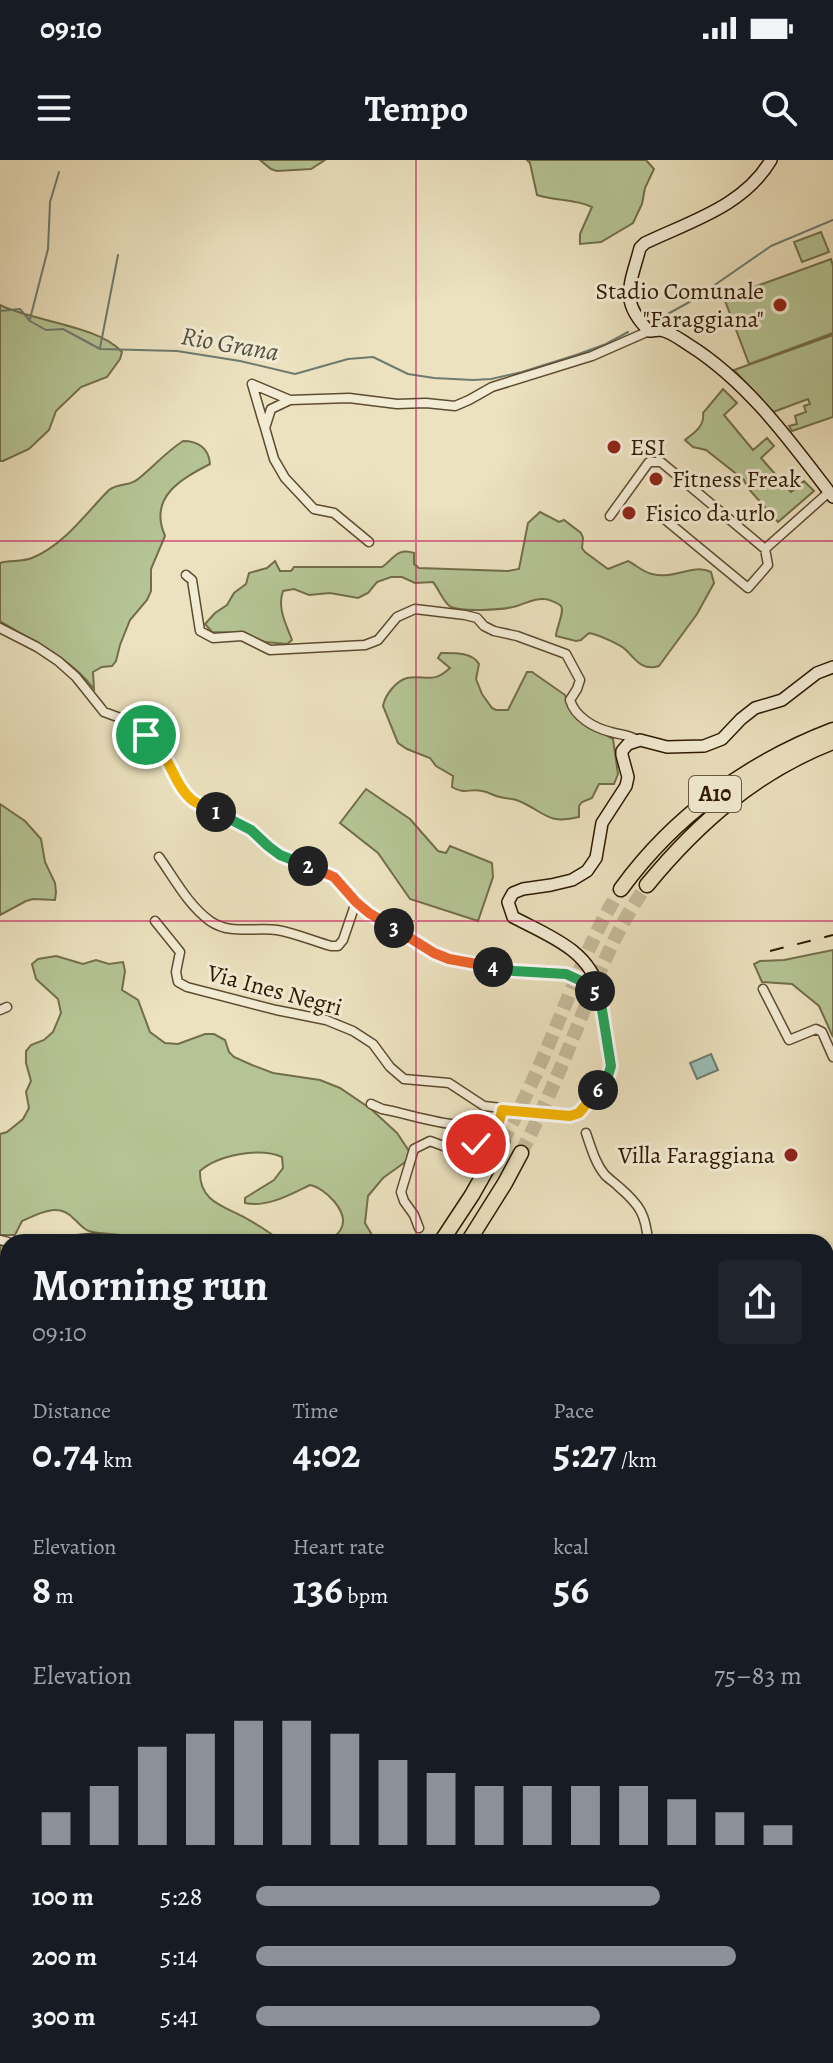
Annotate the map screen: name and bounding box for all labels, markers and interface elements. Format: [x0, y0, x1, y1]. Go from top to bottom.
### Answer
text: 09:10 [40, 8, 102, 48]
text: Tempo [365, 84, 468, 133]
icon: menu [32, 86, 76, 130]
icon: search [757, 86, 801, 130]
place label: Stadio Comunale "Faraggiana" [595, 275, 764, 335]
marker: Stadio Comunale "Faraggiana" [771, 296, 789, 314]
water label: Rio Grana [178, 318, 282, 370]
place label: ESI [630, 431, 666, 463]
marker: ESI [605, 438, 623, 456]
place label: Fitness Freak [672, 463, 801, 495]
marker: Fitness Freak [647, 470, 665, 488]
place label: Fisico da urlo [645, 497, 775, 529]
marker: Fisico da urlo [620, 504, 638, 522]
pin [112, 701, 180, 769]
icon: arrive [124, 713, 168, 757]
road number: A10 [689, 776, 741, 812]
pin: 1 [196, 792, 236, 832]
text: 1 [212, 797, 220, 827]
pin: 2 [288, 846, 328, 886]
text: 2 [303, 851, 313, 881]
pin: 3 [374, 908, 414, 948]
text: 3 [389, 913, 399, 943]
pin: 4 [473, 947, 513, 987]
text: 4 [488, 952, 498, 982]
street label: Via Ines Negri [203, 956, 346, 1023]
pin: 5 [575, 971, 615, 1011]
text: 5 [590, 976, 600, 1006]
pin: 6 [578, 1070, 618, 1110]
text: 6 [593, 1075, 603, 1105]
pin [442, 1110, 510, 1178]
icon: check [454, 1122, 498, 1166]
place label: Villa Faraggiana [617, 1139, 776, 1171]
marker: Villa Faraggiana [782, 1146, 800, 1164]
text: Morning run [32, 1255, 268, 1315]
button: share [718, 1260, 802, 1344]
text: 09:10 [32, 1315, 87, 1350]
text: Distance [32, 1396, 111, 1426]
text: Time [293, 1396, 338, 1426]
text: Pace [553, 1396, 594, 1426]
text: 0.74 [32, 1426, 99, 1481]
text: 4:02 [293, 1426, 360, 1481]
text: 5:27 [553, 1426, 616, 1481]
text: km [99, 1445, 133, 1475]
text: /km [616, 1445, 657, 1475]
text: Elevation [32, 1532, 116, 1562]
text: Heart rate [293, 1532, 385, 1562]
text: kcal [553, 1532, 589, 1562]
text: 8 [32, 1562, 51, 1617]
text: 136 [293, 1562, 343, 1617]
text: 56 [553, 1562, 589, 1617]
text: m [51, 1581, 74, 1611]
text: bpm [343, 1581, 388, 1611]
text: Elevation [32, 1658, 132, 1693]
text: 75–83 m [714, 1658, 802, 1693]
text: 100 m [32, 1879, 94, 1914]
text: 5:28 [160, 1879, 202, 1914]
text: 200 m [32, 1939, 97, 1974]
text: 5:14 [160, 1939, 198, 1974]
text: 300 m [32, 1999, 96, 2034]
text: 5:41 [160, 1999, 198, 2034]

